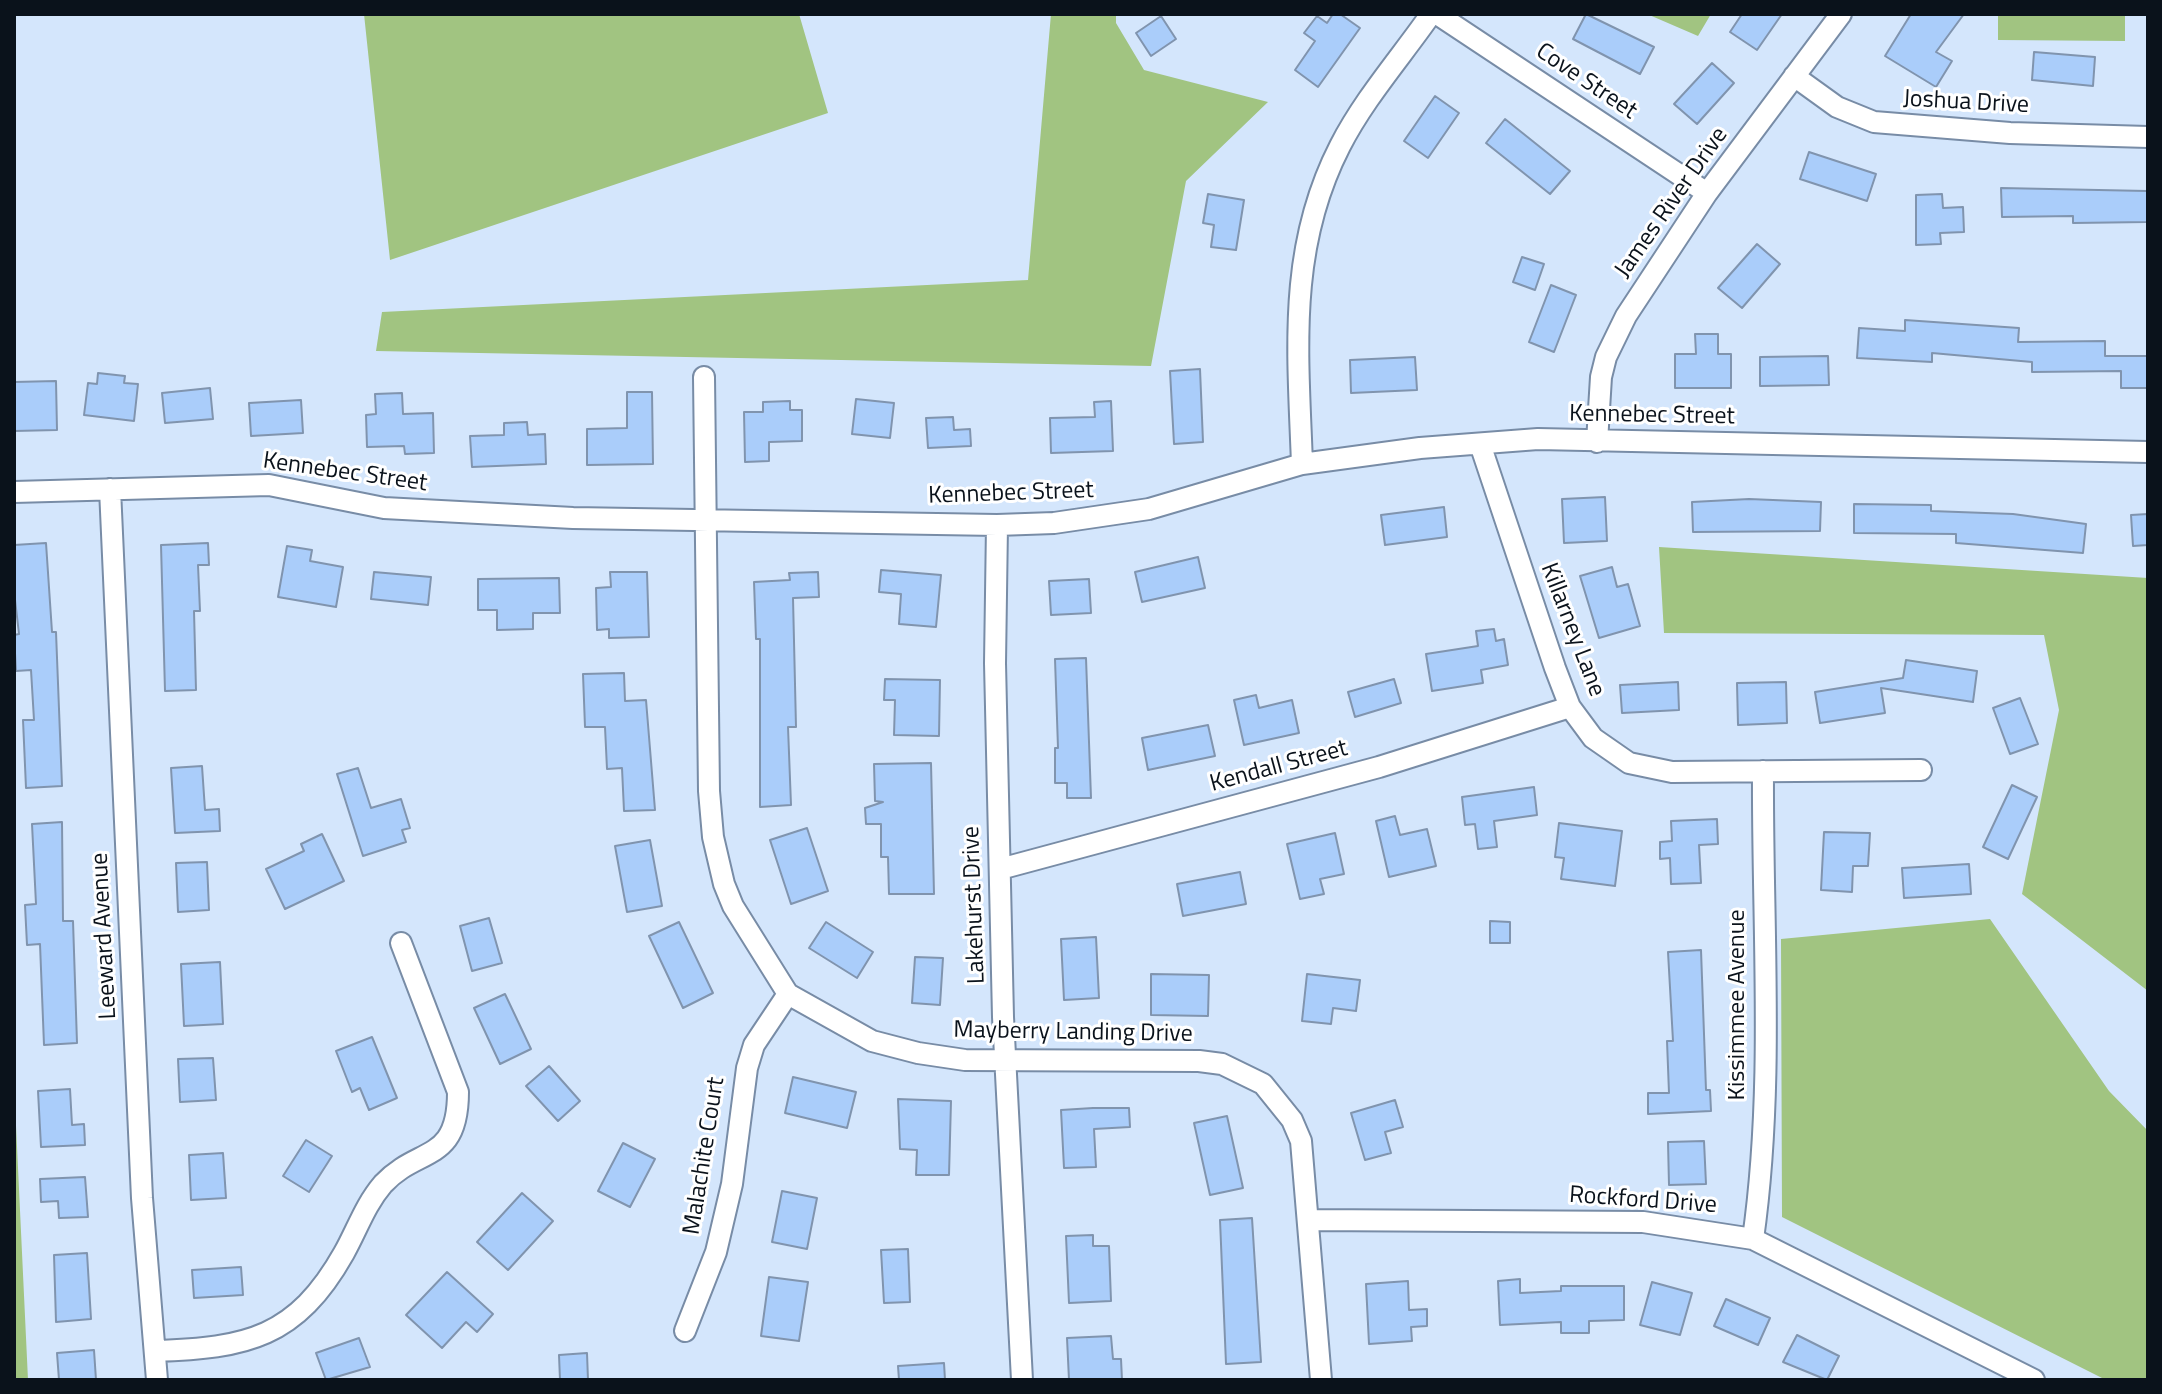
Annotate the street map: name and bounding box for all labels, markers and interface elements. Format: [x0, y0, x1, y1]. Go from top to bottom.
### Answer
street label: Cove Street [1530, 38, 1642, 126]
street label: Joshua Drive [1902, 85, 2030, 121]
street label: James River Drive [1609, 122, 1735, 284]
street label: Kennebec Street [1569, 400, 1735, 432]
street label: Kennebec Street [261, 447, 429, 499]
street label: Kennebec Street [928, 477, 1094, 511]
street label: Killarney Lane [1533, 559, 1611, 701]
street label: Kendall Street [1207, 735, 1351, 799]
street label: Lakehurst Drive [958, 825, 992, 985]
street label: Leeward Avenue [86, 852, 124, 1020]
street label: Kissimmee Avenue [1724, 909, 1752, 1101]
street label: Mayberry Landing Drive [953, 1017, 1193, 1049]
street label: Malachite Court [678, 1075, 732, 1237]
street label: Rockford Drive [1568, 1181, 1718, 1221]

